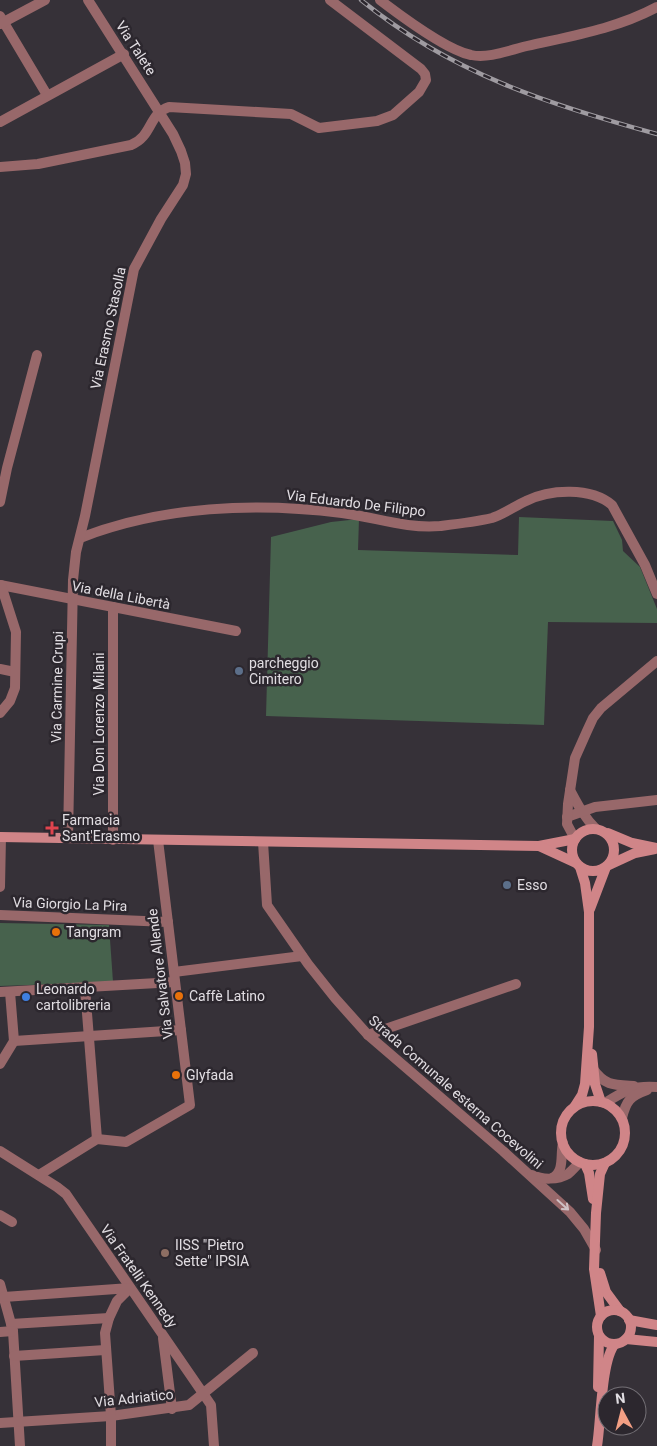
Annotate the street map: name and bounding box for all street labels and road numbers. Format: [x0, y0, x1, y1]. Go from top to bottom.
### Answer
street label: Via Talete [113, 18, 159, 78]
street label: Via Erasmo Stasolla [87, 265, 129, 391]
street label: Via Eduardo De Filippo [285, 487, 427, 519]
street label: Via della Libertà [70, 578, 172, 612]
street label: Via Carmine Crupi [48, 631, 66, 743]
street label: Via Don Lorenzo Milani [91, 652, 107, 796]
street label: Via Giorgio La Pira [12, 894, 128, 914]
street label: Via Salvatore Allende [144, 908, 176, 1040]
street label: Strada Comunale esterna Cocevolini [366, 1012, 546, 1172]
street label: Via Fratelli Kennedy [97, 1221, 181, 1331]
street label: Via Adriatico [94, 1386, 174, 1410]

